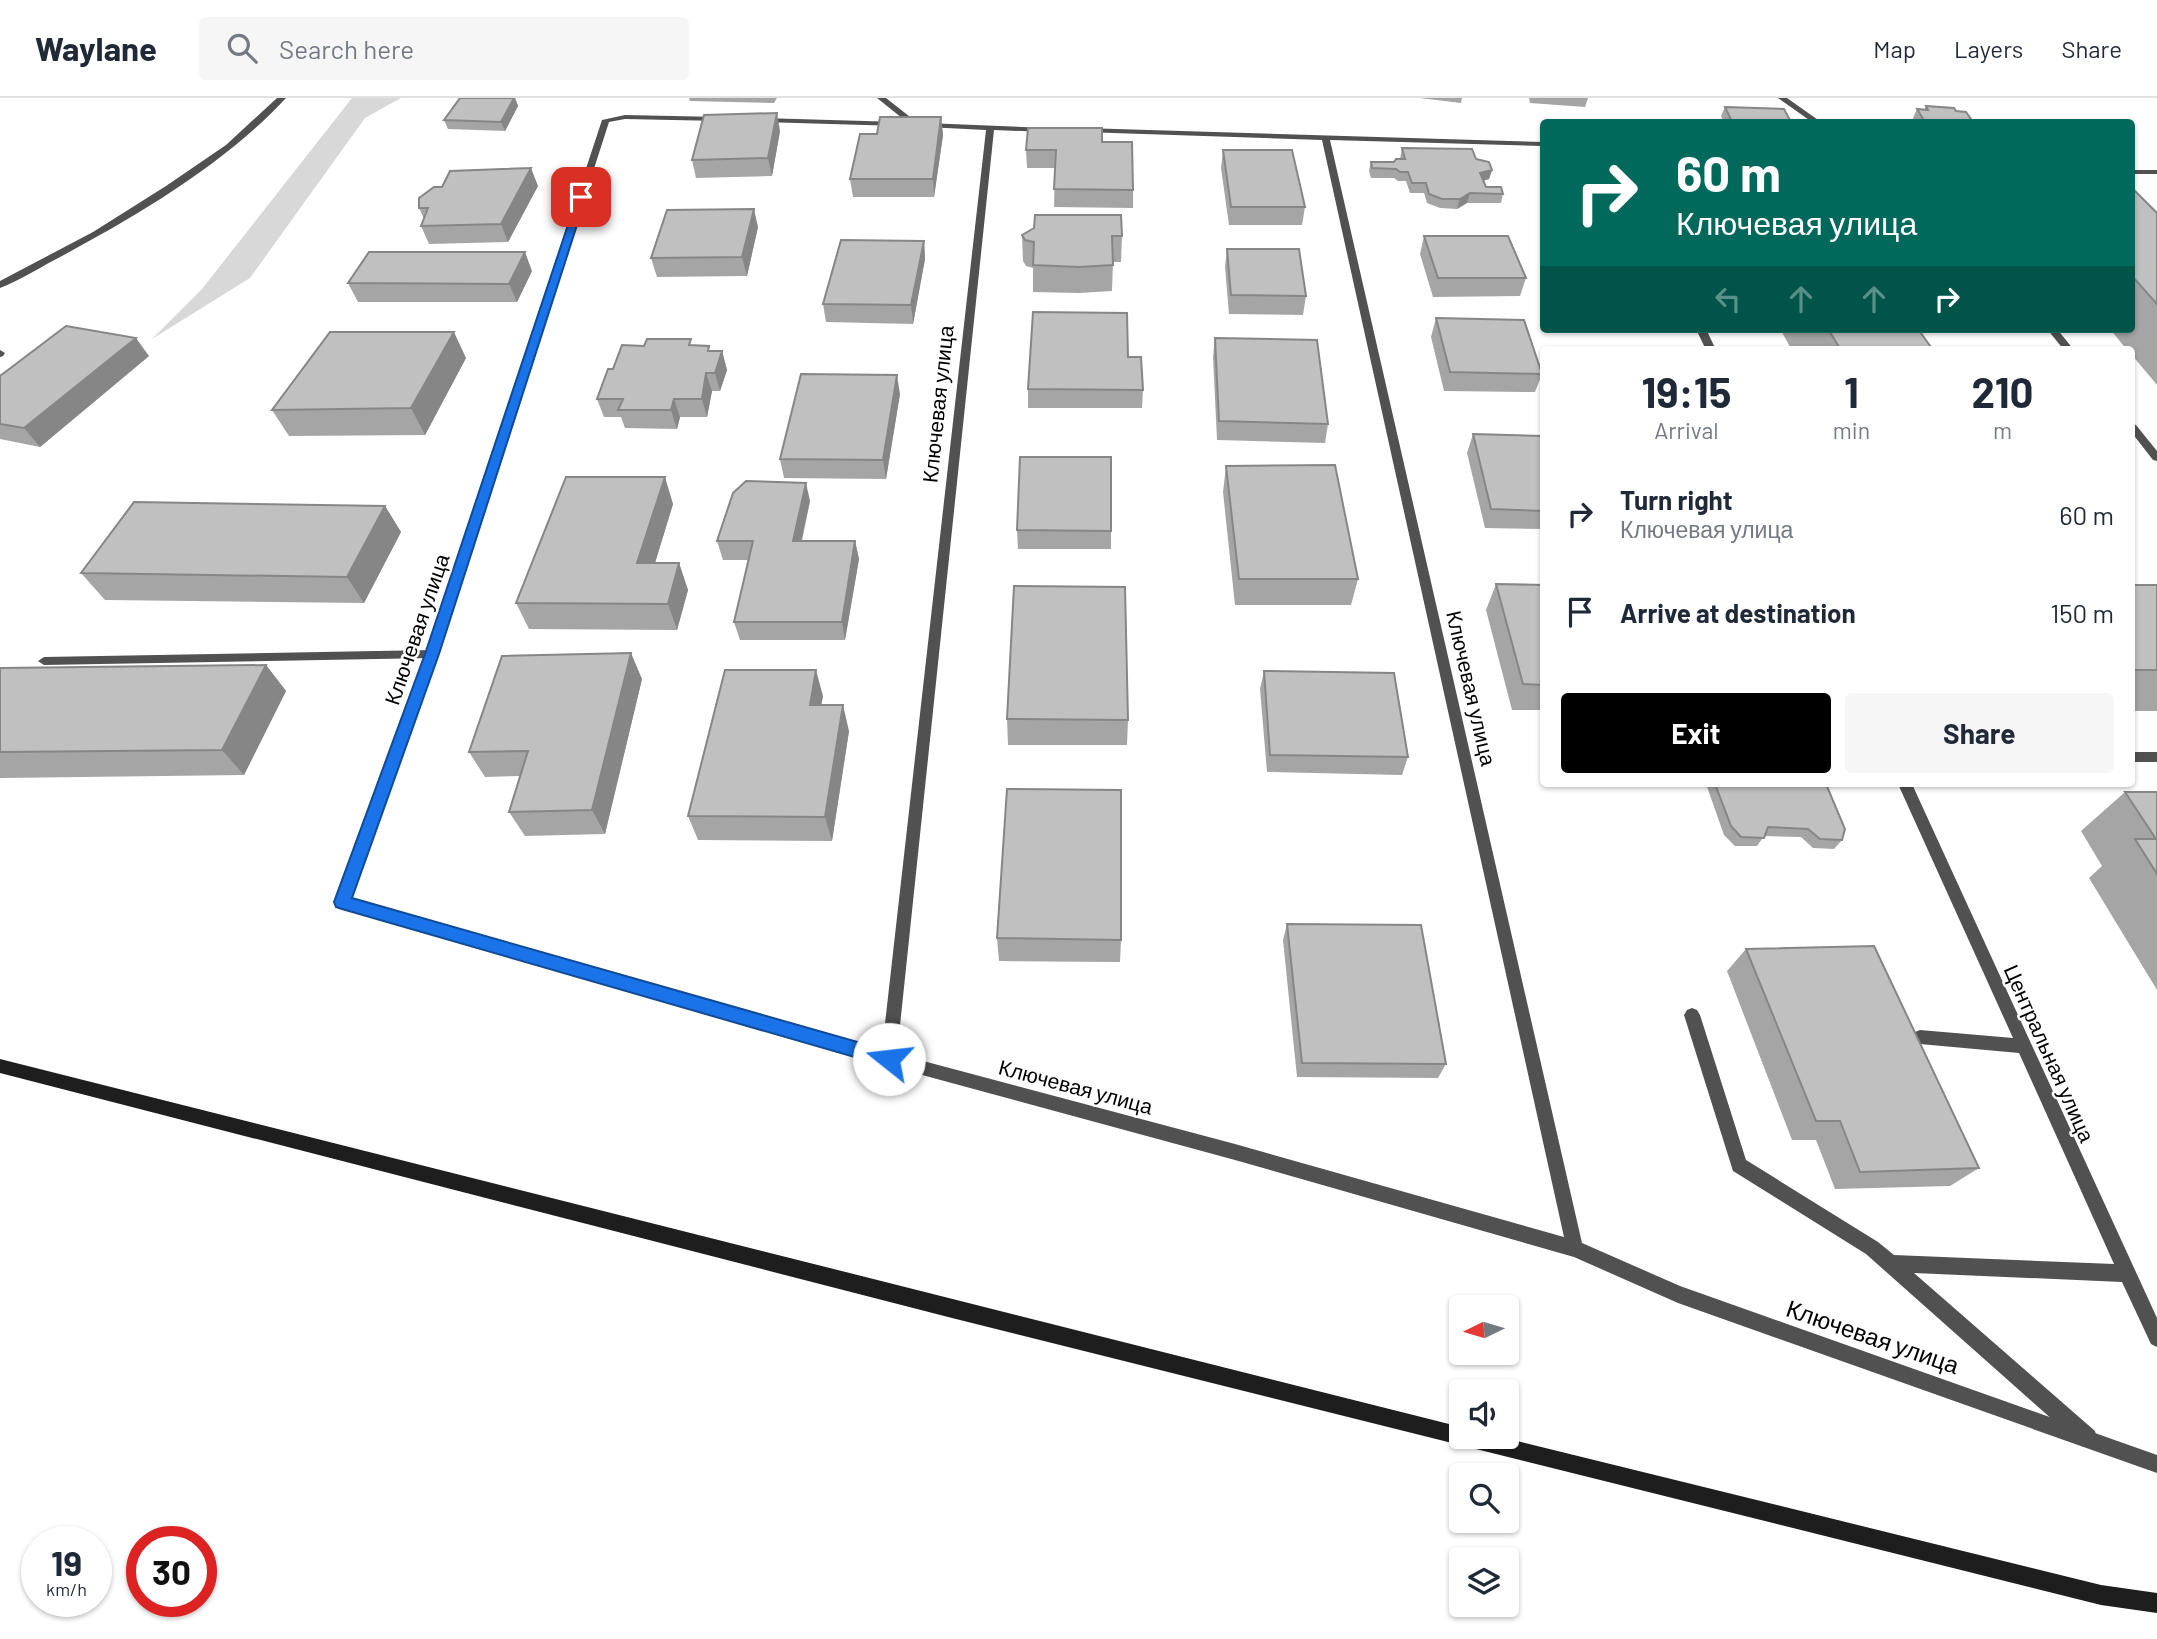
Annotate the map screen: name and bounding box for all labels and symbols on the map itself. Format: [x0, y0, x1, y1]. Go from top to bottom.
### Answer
pin [551, 167, 611, 227]
street label: Ключевая улица [916, 324, 958, 484]
street label: Ключевая улица [378, 550, 454, 708]
street label: Ключевая улица [1442, 608, 1502, 768]
street label: Центральная улица [2000, 960, 2101, 1146]
position arrow [852, 1022, 926, 1096]
street label: Ключевая улица [996, 1053, 1156, 1119]
street label: Ключевая улица [1783, 1293, 1964, 1379]
north arrow [1449, 1295, 1519, 1365]
speed limit sign: 30 [126, 1526, 217, 1617]

